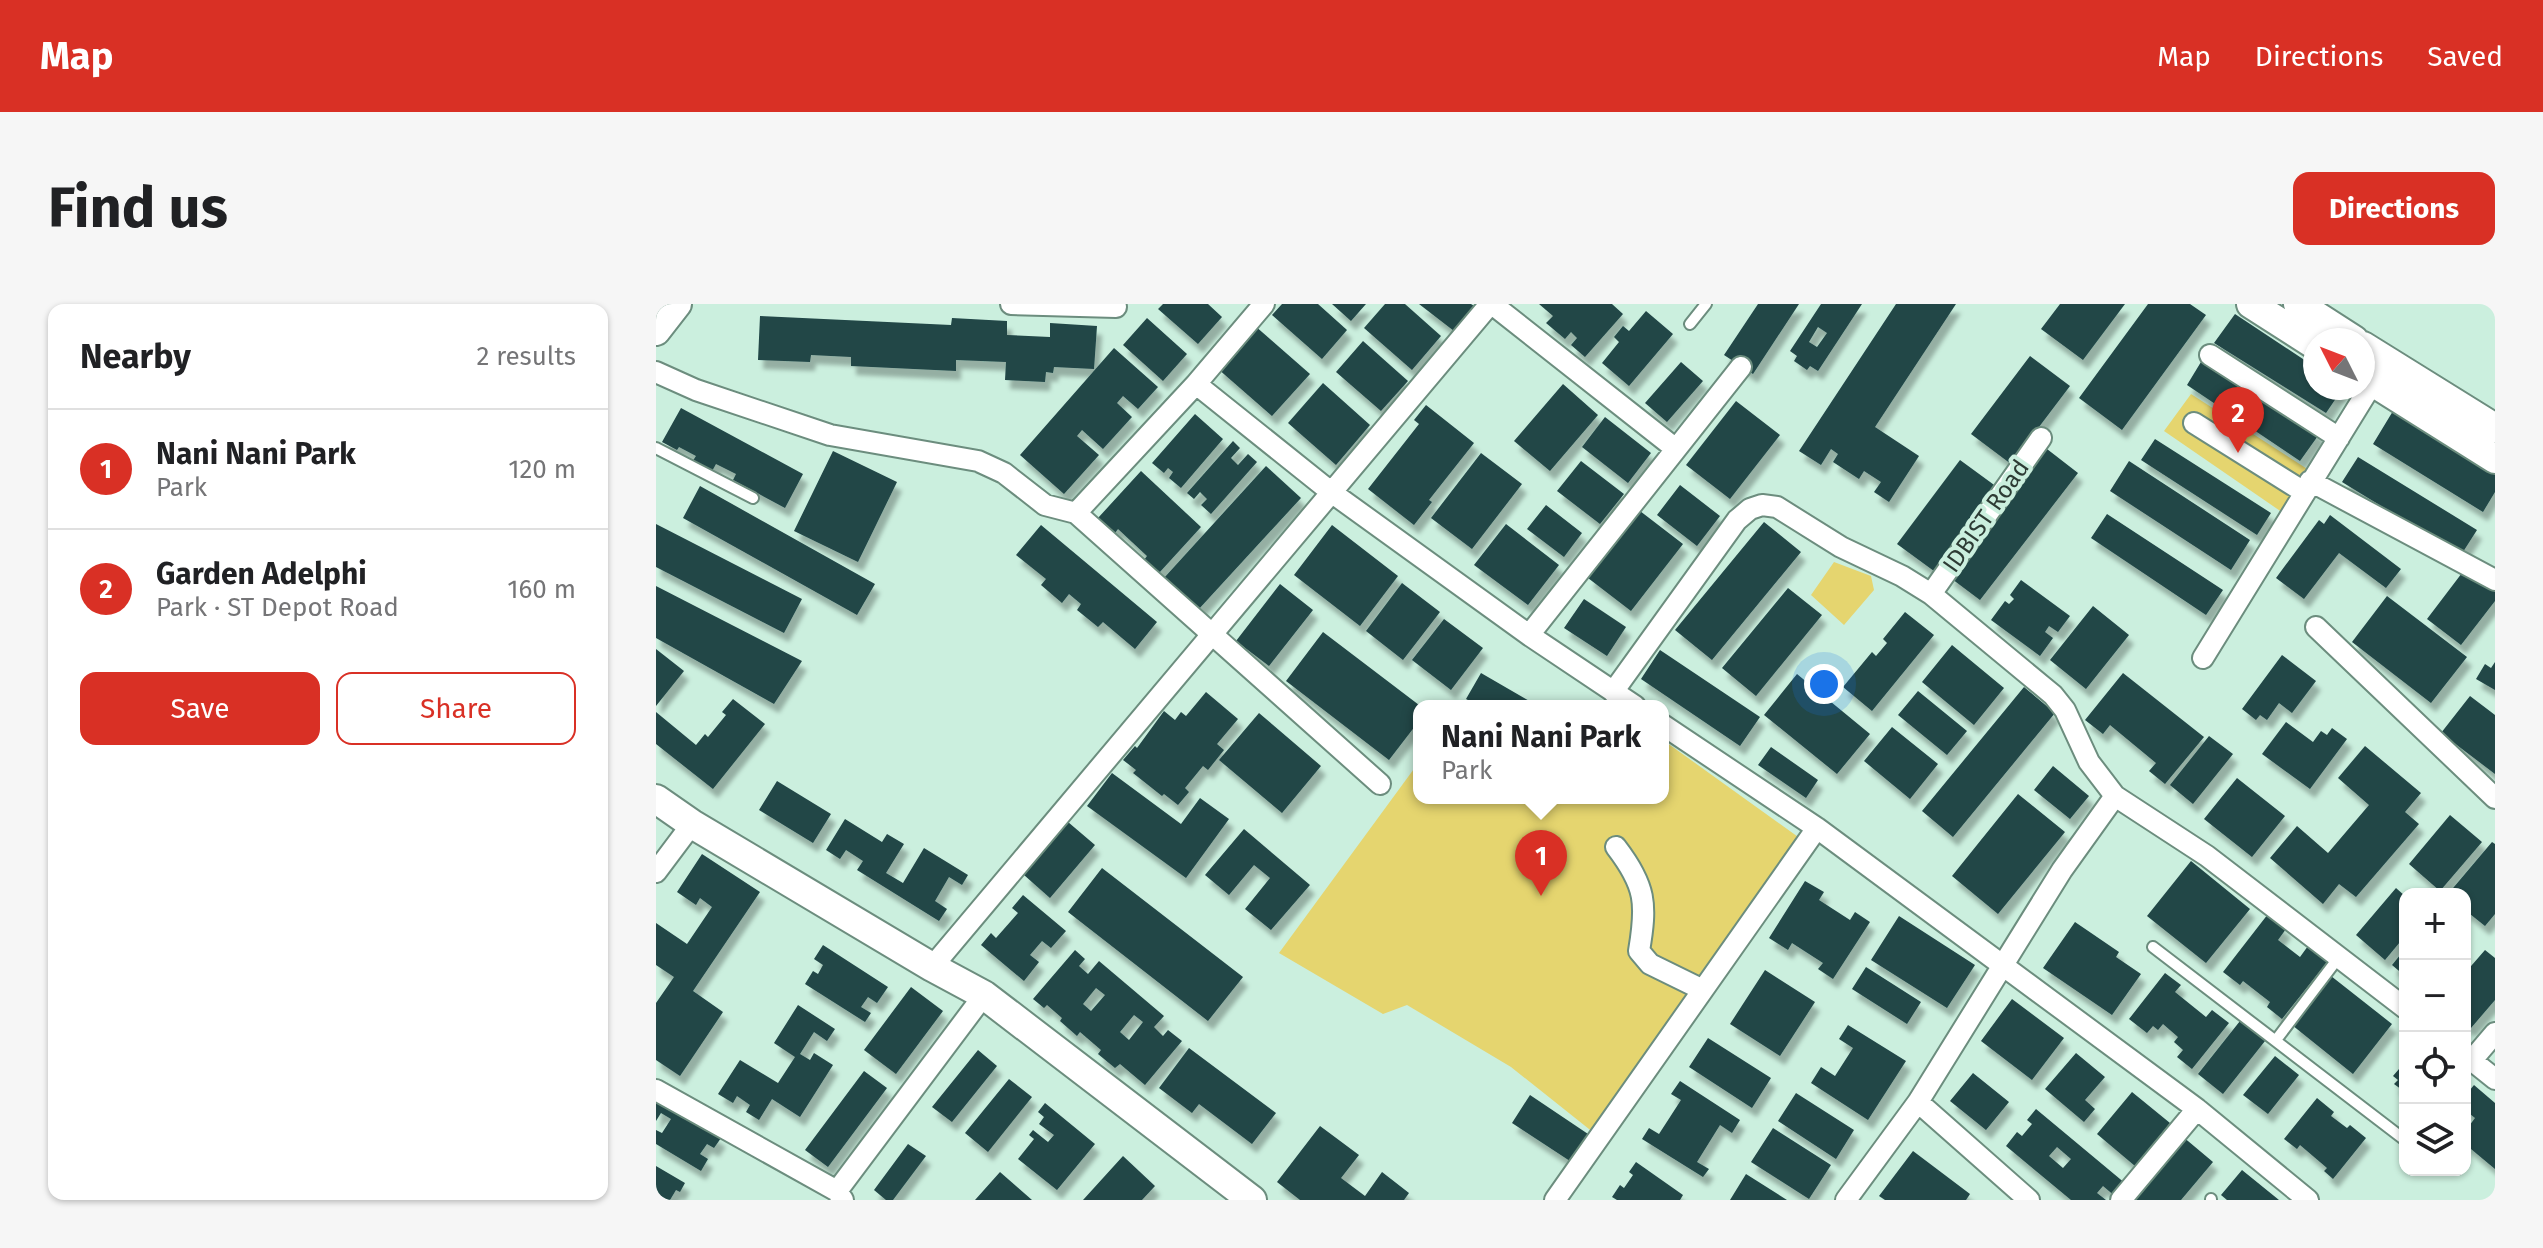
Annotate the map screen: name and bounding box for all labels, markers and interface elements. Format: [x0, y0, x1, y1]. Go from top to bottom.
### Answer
text: Map [40, 33, 113, 79]
text: Map [2157, 40, 2211, 73]
text: Directions [2255, 40, 2383, 73]
text: Saved [2427, 40, 2503, 73]
button: Directions [2293, 172, 2495, 245]
text: Find us [48, 175, 228, 242]
north arrow [2303, 328, 2375, 400]
text: Nearby [80, 336, 191, 377]
text: 2 results [476, 341, 576, 372]
pin: 2 [2212, 387, 2264, 453]
text: Nani Nani Park [156, 436, 356, 472]
text: 1 [100, 454, 112, 485]
text: 120 m [508, 454, 576, 485]
street label: IDBIST Road [1937, 454, 2035, 578]
text: Park [156, 472, 207, 503]
text: Garden Adelphi [156, 556, 367, 592]
text: 2 [99, 574, 113, 605]
text: 160 m [507, 574, 576, 605]
text: Park · ST Depot Road [156, 592, 399, 623]
your location [1804, 664, 1844, 704]
button: Save [80, 672, 320, 745]
button: Share [336, 672, 576, 745]
popup [1413, 700, 1669, 804]
text: Nani Nani Park [1441, 719, 1641, 755]
text: Park [1441, 755, 1492, 786]
pin: 1 [1515, 830, 1567, 896]
map controls [2399, 888, 2471, 1176]
button: + [2399, 888, 2471, 960]
button: − [2399, 960, 2471, 1032]
button: locate [2399, 1032, 2471, 1104]
button: layers [2399, 1104, 2471, 1176]

